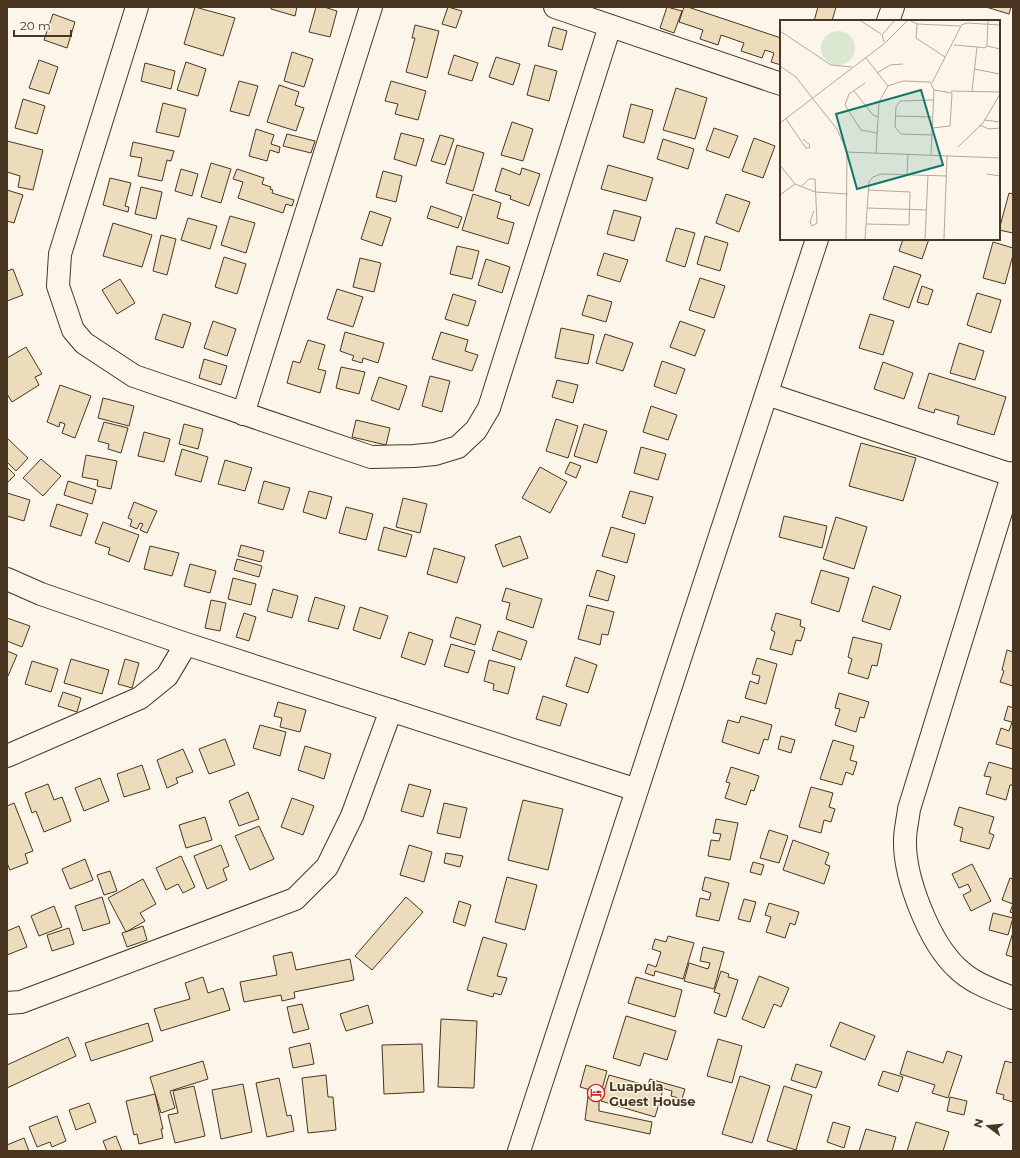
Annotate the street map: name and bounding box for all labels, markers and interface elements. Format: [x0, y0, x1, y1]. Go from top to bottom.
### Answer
scale bar [14, 12, 71, 38]
text: 20 m [20, 18, 51, 33]
inset map [780, 20, 1000, 240]
place label: Luapula Guest House [609, 1078, 695, 1109]
hotel icon: Luapula Guest House [586, 1083, 606, 1103]
north arrow [968, 1106, 1008, 1146]
text: N [970, 1117, 986, 1129]

